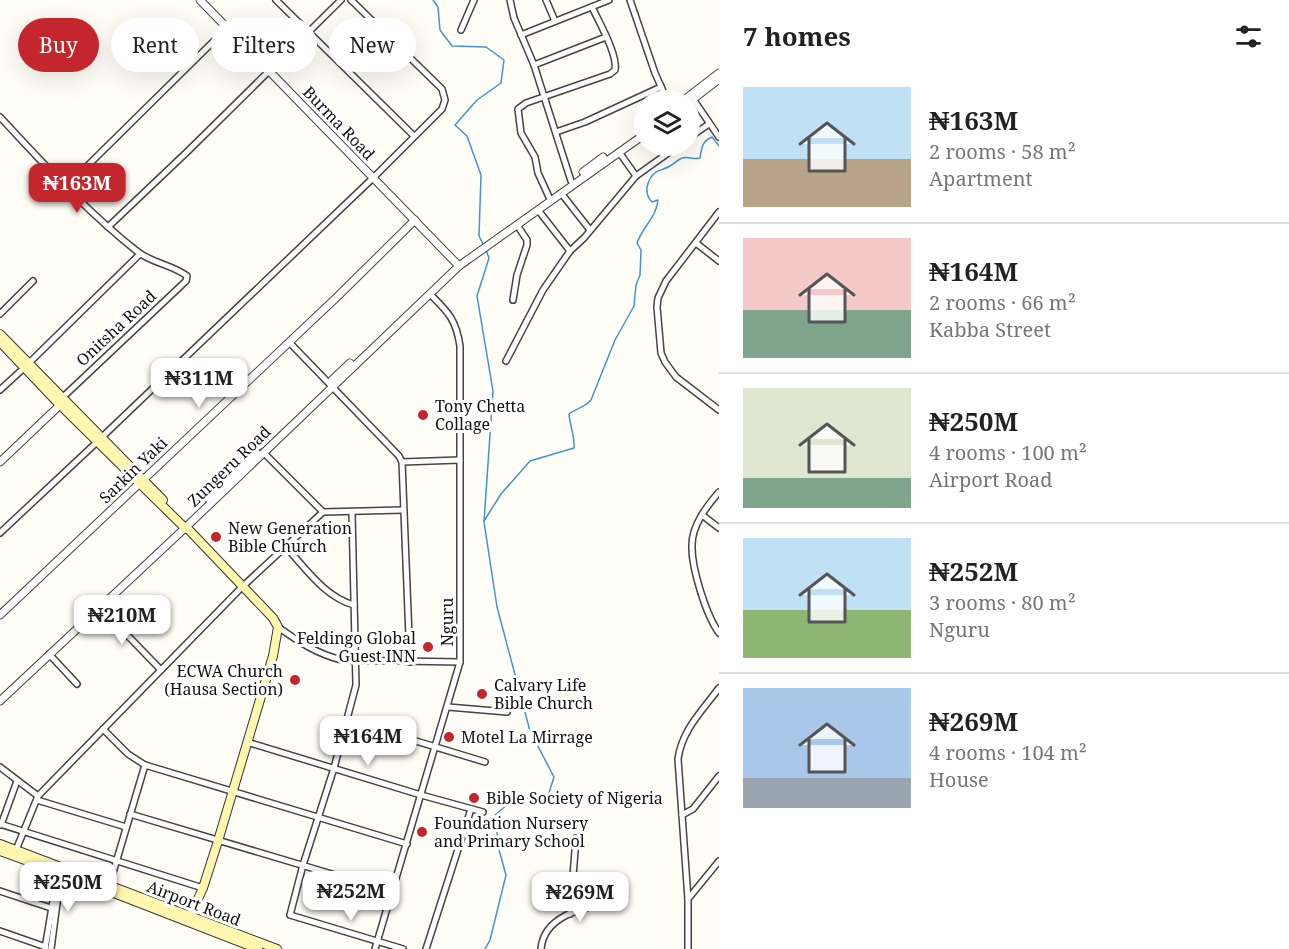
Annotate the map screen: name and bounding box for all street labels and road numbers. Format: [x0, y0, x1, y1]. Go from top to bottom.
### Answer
street label: Burma Road [298, 81, 380, 165]
street label: Onitsha Road [71, 285, 161, 371]
street label: Zungeru Road [183, 421, 275, 511]
street label: Sarkin Yaki [94, 432, 172, 508]
street label: Nguru [436, 598, 458, 646]
street label: Airport Road [144, 875, 244, 931]

